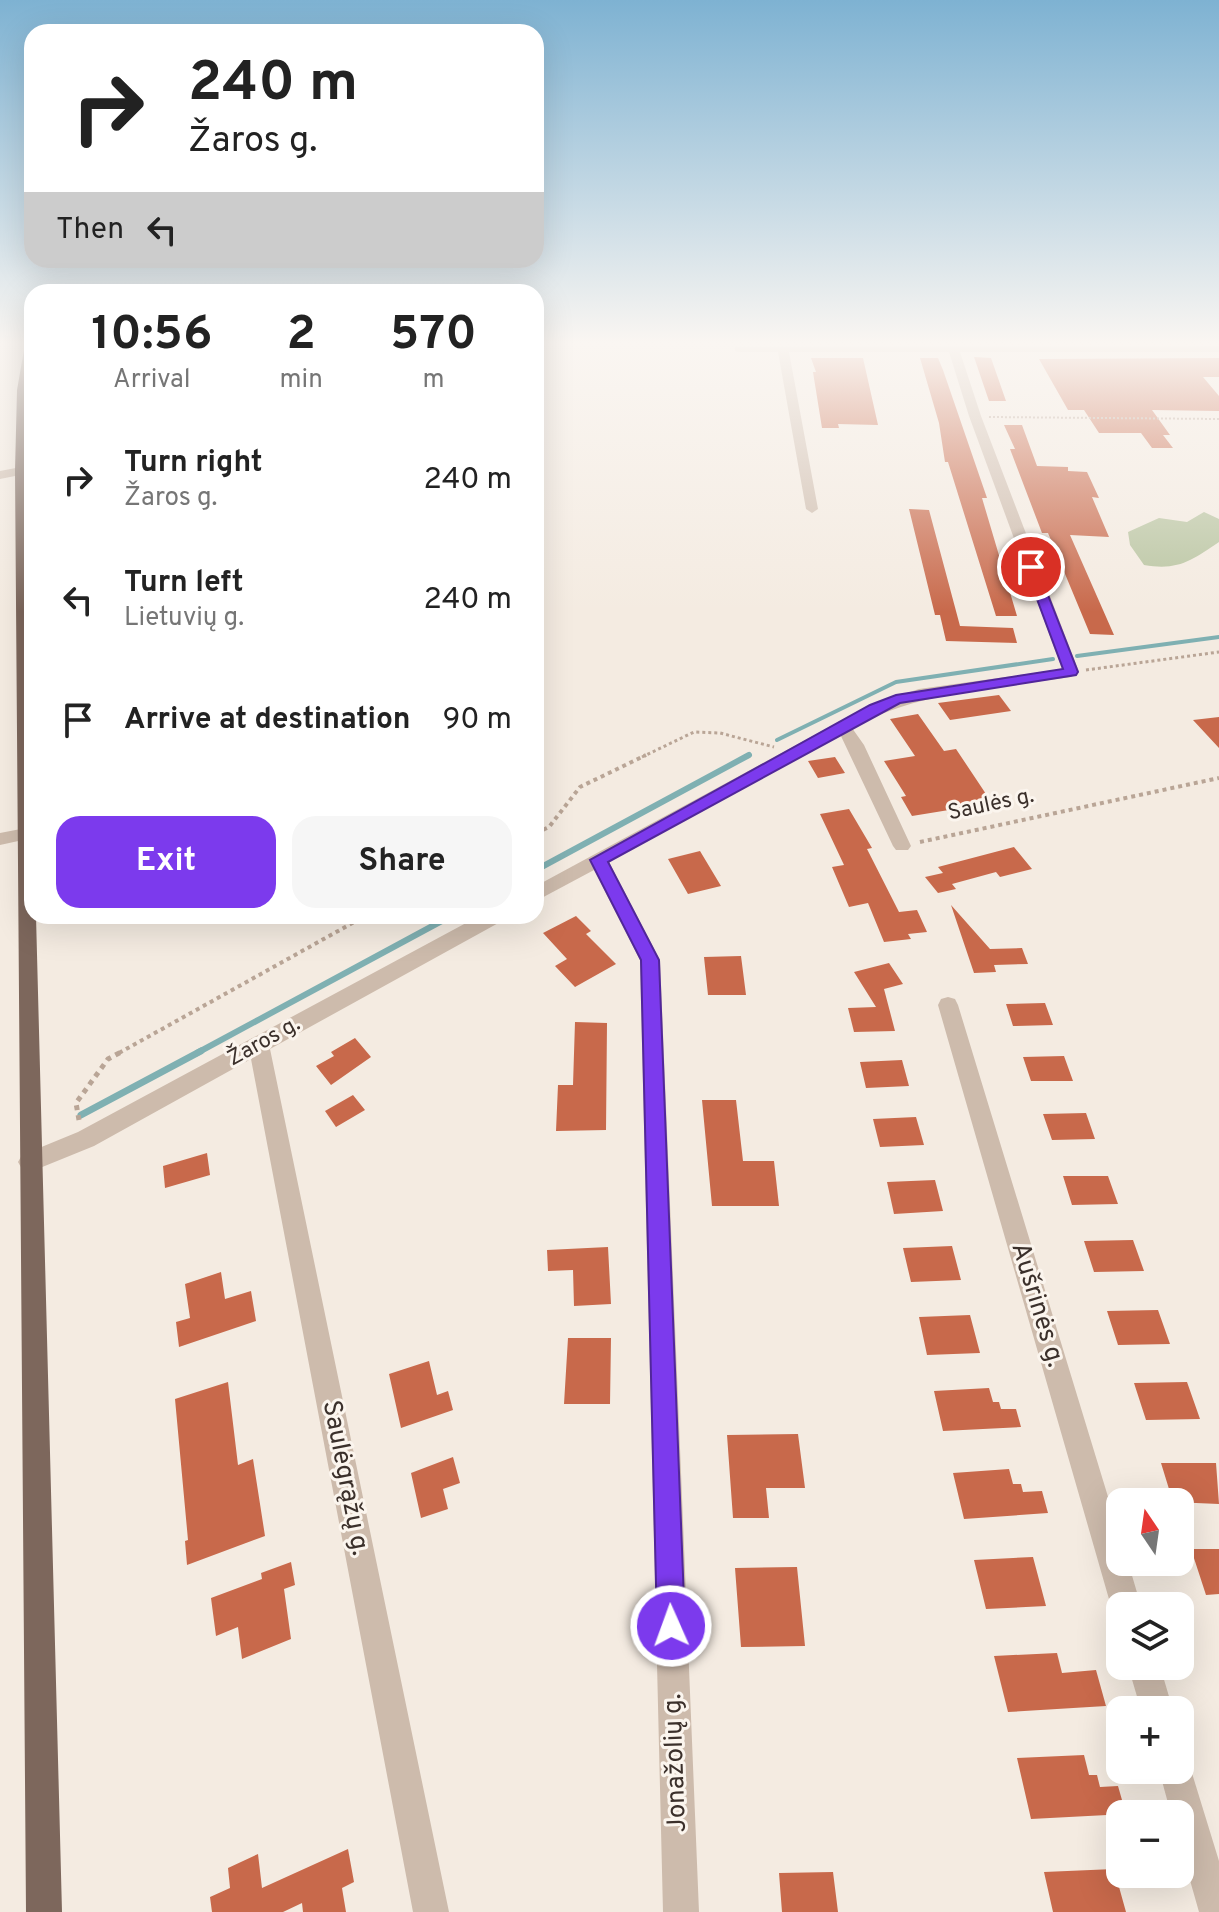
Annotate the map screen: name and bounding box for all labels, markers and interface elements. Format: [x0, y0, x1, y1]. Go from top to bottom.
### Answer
text: 240 m [188, 50, 358, 120]
icon: right [56, 56, 160, 160]
text: Žaros g. [188, 119, 317, 165]
icon: left [140, 208, 184, 252]
text: Then [56, 212, 124, 249]
text: 10:56 [91, 306, 212, 366]
text: 2 [287, 306, 316, 366]
text: 570 [390, 306, 477, 366]
text: Arrival [113, 364, 191, 397]
text: min [280, 364, 323, 397]
text: m [422, 364, 444, 397]
text: Turn right [124, 445, 262, 482]
icon: right [56, 458, 100, 502]
text: 240 m [424, 462, 512, 499]
text: Žaros g. [124, 482, 217, 515]
pin [997, 533, 1065, 601]
icon: arrive [1009, 545, 1053, 589]
text: Turn left [124, 565, 244, 602]
icon: left [56, 578, 100, 622]
text: 240 m [424, 582, 512, 619]
text: Lietuvių g. [124, 602, 244, 635]
icon: arrive [56, 698, 100, 742]
text: Arrive at destination [124, 702, 410, 739]
text: 90 m [443, 702, 512, 739]
street label: Saulės g. [946, 783, 1036, 827]
button: Exit [56, 816, 276, 908]
button: Share [292, 816, 512, 908]
street label: Žaros g. [222, 1009, 305, 1073]
street label: Aušrinės g. [1002, 1239, 1072, 1371]
street label: Saulėgrąžų g. [314, 1398, 376, 1558]
north arrow [1106, 1488, 1194, 1576]
map controls [1106, 1488, 1194, 1888]
position arrow [629, 1584, 713, 1668]
button: layers [1106, 1592, 1194, 1680]
street label: Jonažolių g. [657, 1693, 695, 1833]
button: + [1106, 1696, 1194, 1784]
button: − [1106, 1800, 1194, 1888]

